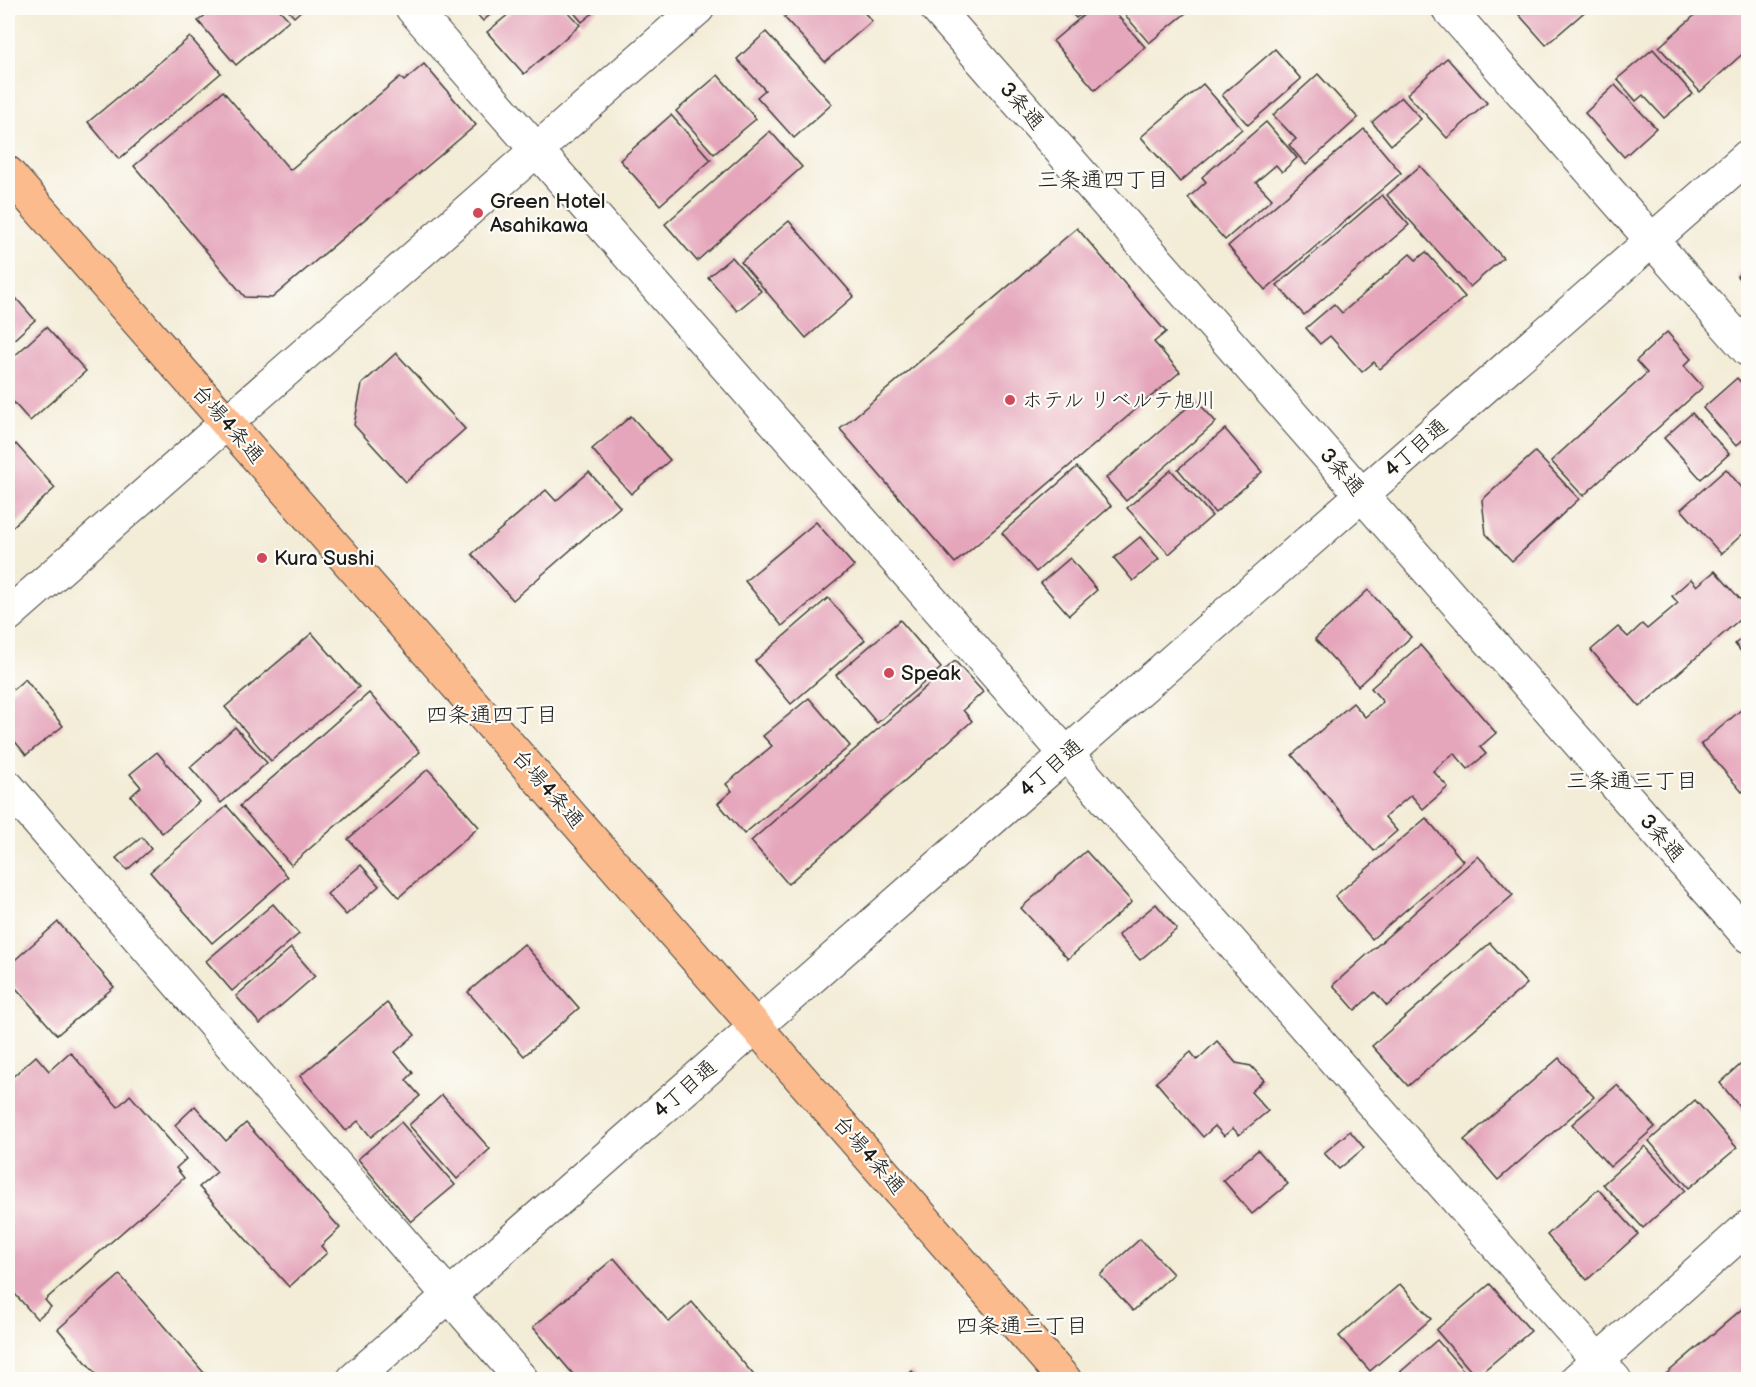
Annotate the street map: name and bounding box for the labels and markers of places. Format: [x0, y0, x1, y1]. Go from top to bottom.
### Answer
place label: Green Hotel Asahikawa [490, 189, 605, 238]
marker: Green Hotel Asahikawa [471, 206, 485, 220]
place label: ホテル リベルテ旭川 [1022, 388, 1216, 413]
marker: ホテル リベルテ旭川 [1003, 393, 1017, 407]
place label: Kura Sushi [274, 546, 374, 571]
marker: Kura Sushi [255, 551, 269, 565]
place label: Speak [901, 661, 961, 686]
marker: Speak [882, 666, 896, 680]

